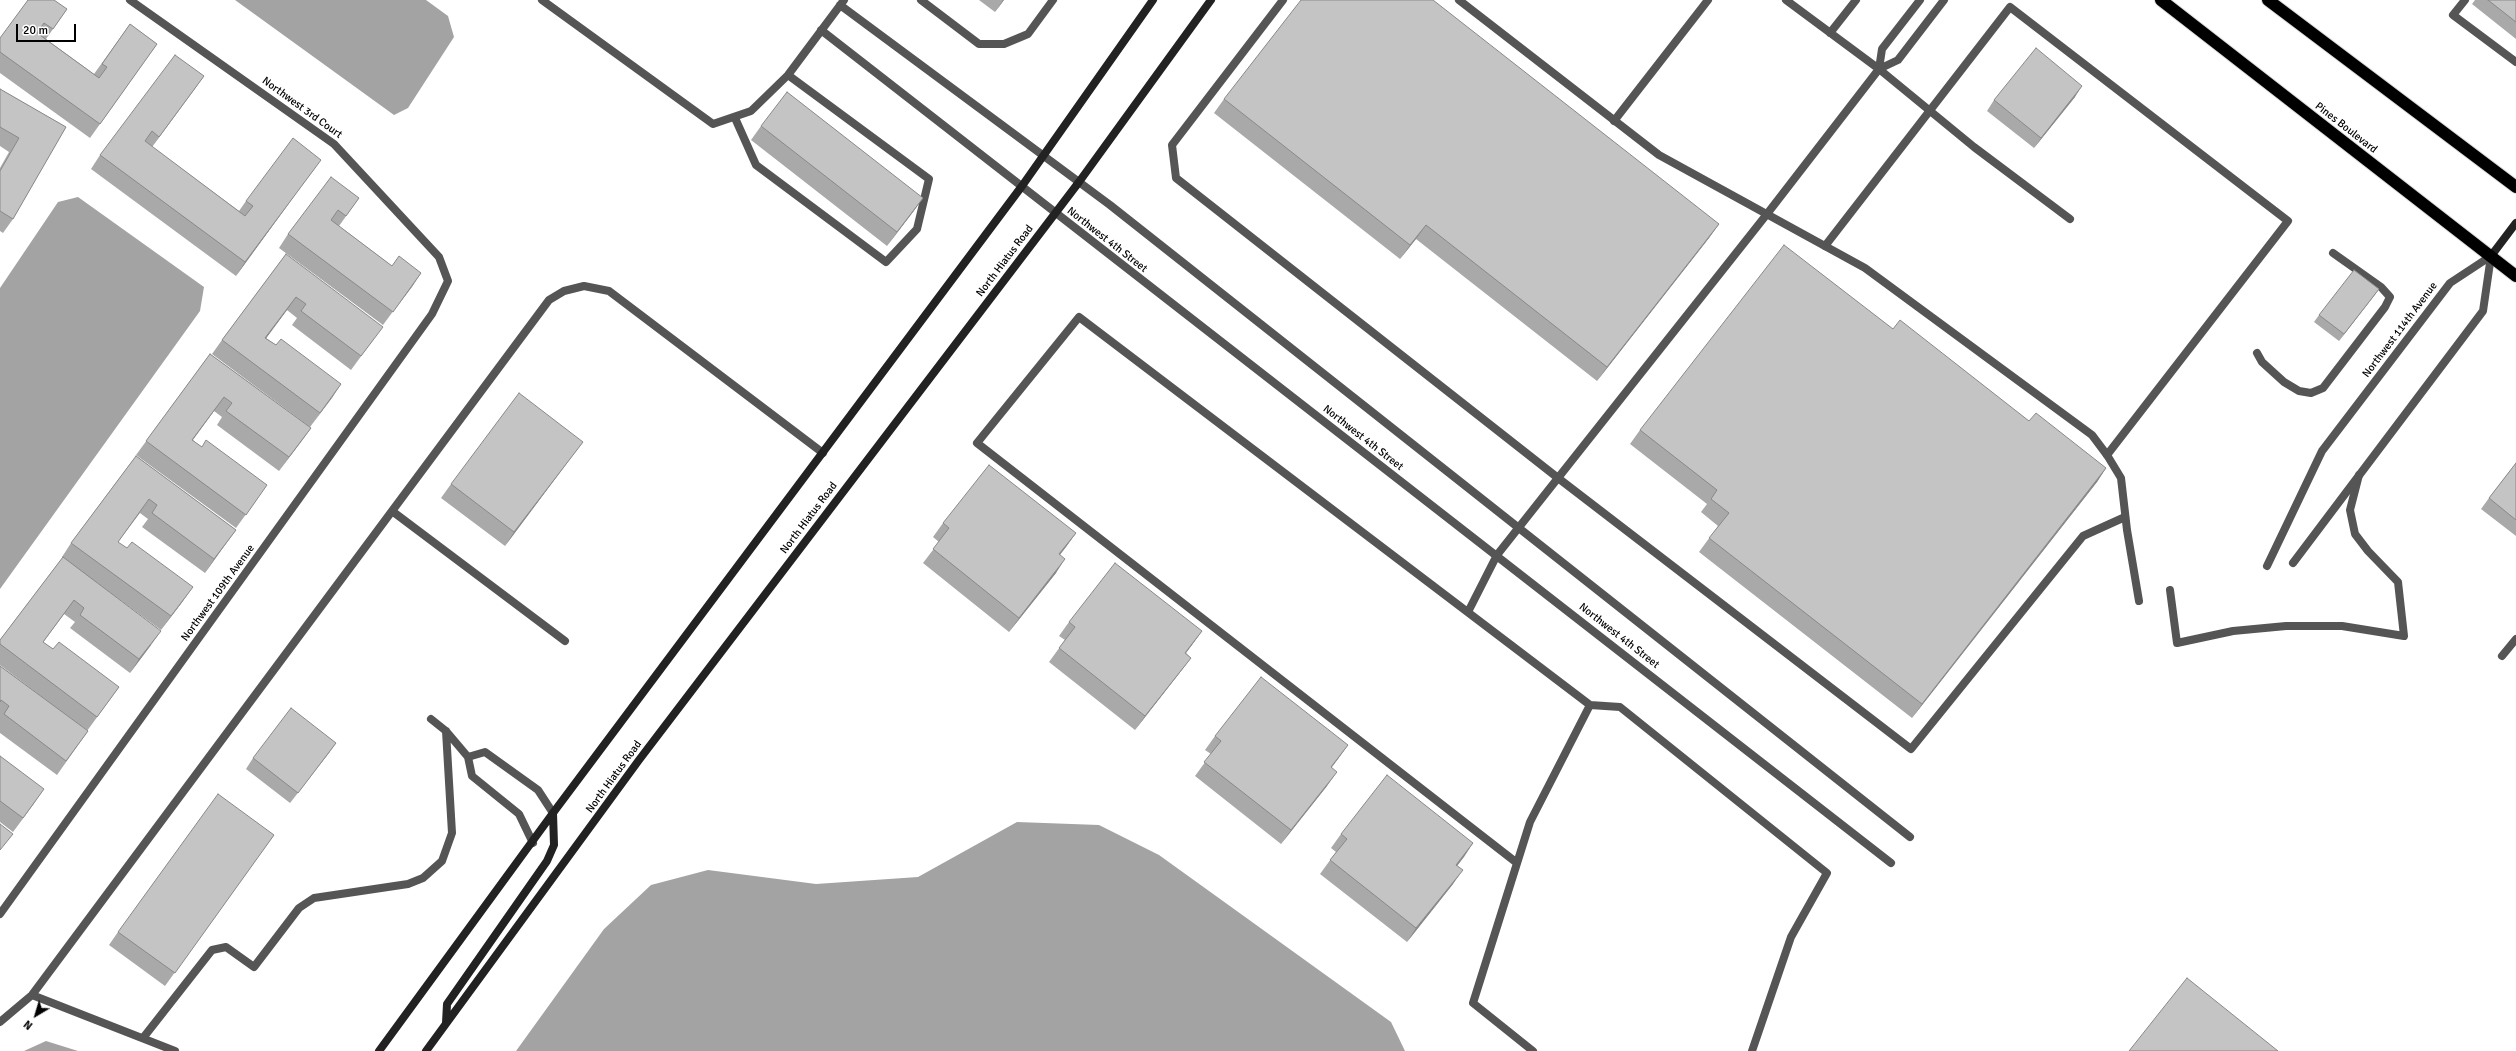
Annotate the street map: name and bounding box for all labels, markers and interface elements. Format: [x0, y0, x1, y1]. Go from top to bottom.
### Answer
scale bar [18, 16, 78, 42]
text: 20 m [23, 23, 48, 38]
street label: Northwest 3rd Court [259, 74, 345, 142]
street label: Pines Boulevard [2312, 100, 2380, 156]
street label: Northwest 4th Street [1064, 205, 1150, 275]
street label: North Hiatus Road [974, 223, 1036, 299]
street label: Northwest 114th Avenue [2360, 280, 2440, 380]
street label: Northwest 4th Street [1320, 403, 1406, 473]
street label: North Hiatus Road [778, 480, 840, 556]
street label: Northwest 109th Avenue [179, 542, 257, 644]
street label: Northwest 4th Street [1576, 601, 1662, 671]
street label: North Hiatus Road [583, 738, 645, 816]
north arrow [16, 995, 56, 1035]
text: N [21, 1017, 35, 1032]

